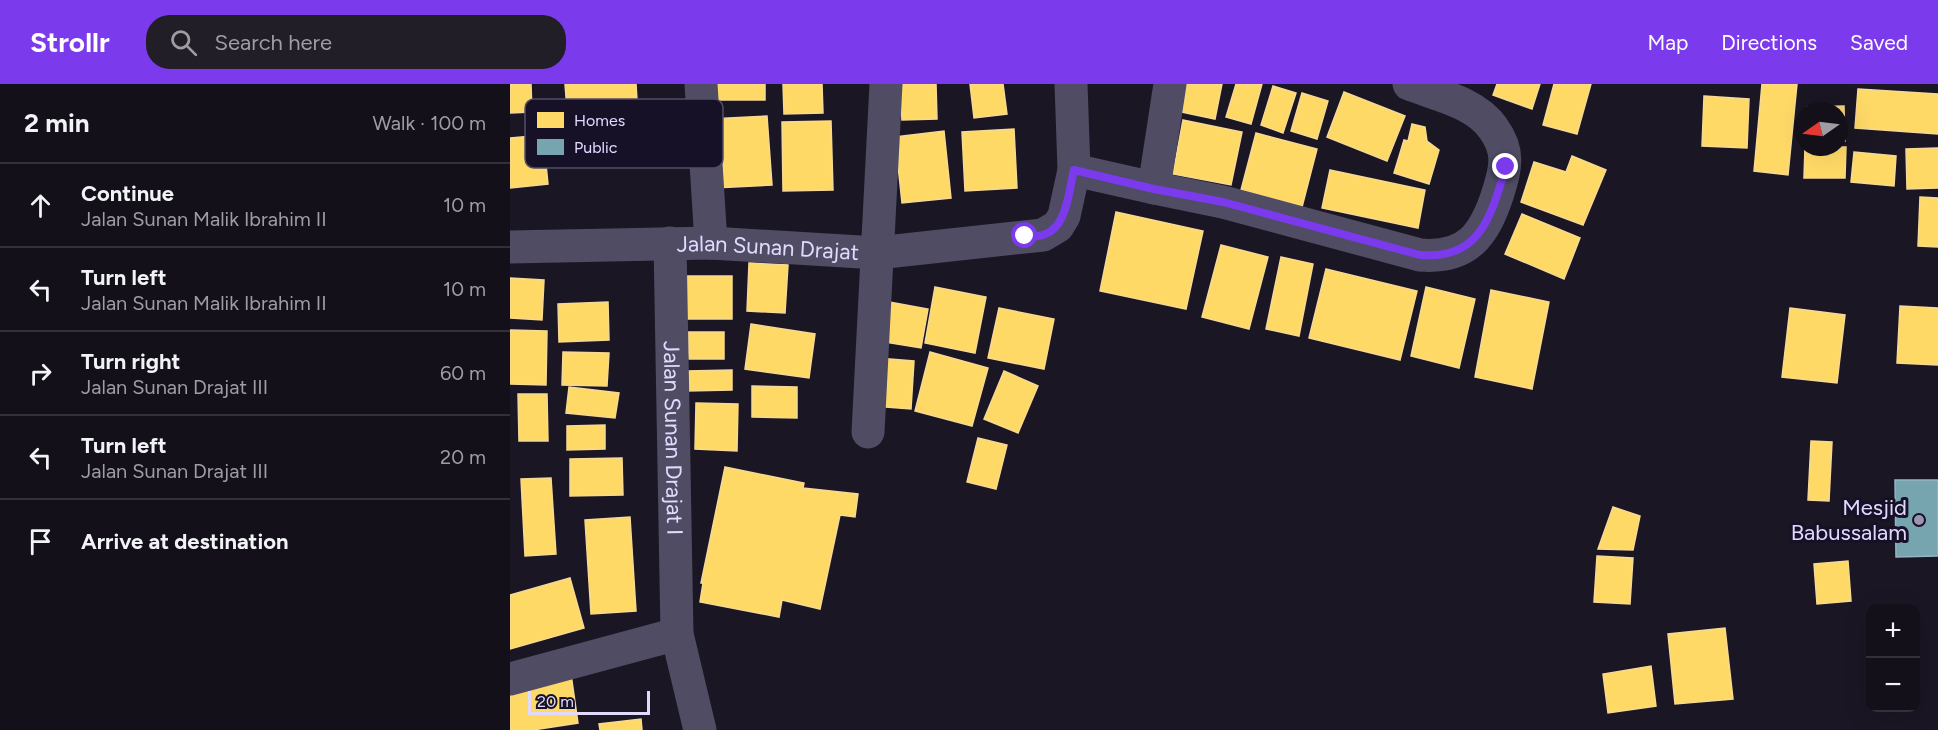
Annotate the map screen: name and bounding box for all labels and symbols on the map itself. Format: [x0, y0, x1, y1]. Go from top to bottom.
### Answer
legend [525, 99, 723, 168]
north arrow [1794, 102, 1848, 156]
text: Homes [574, 111, 625, 130]
text: Public [574, 138, 618, 157]
route end [1492, 153, 1518, 179]
route start [1011, 222, 1037, 248]
street label: Jalan Sunan Drajat [676, 230, 860, 266]
street label: Jalan Sunan Drajat I [658, 341, 688, 535]
place label: Mesjid Babussalam [1791, 494, 1907, 546]
marker: Mesjid Babussalam [1912, 513, 1926, 527]
scale bar [528, 688, 650, 716]

